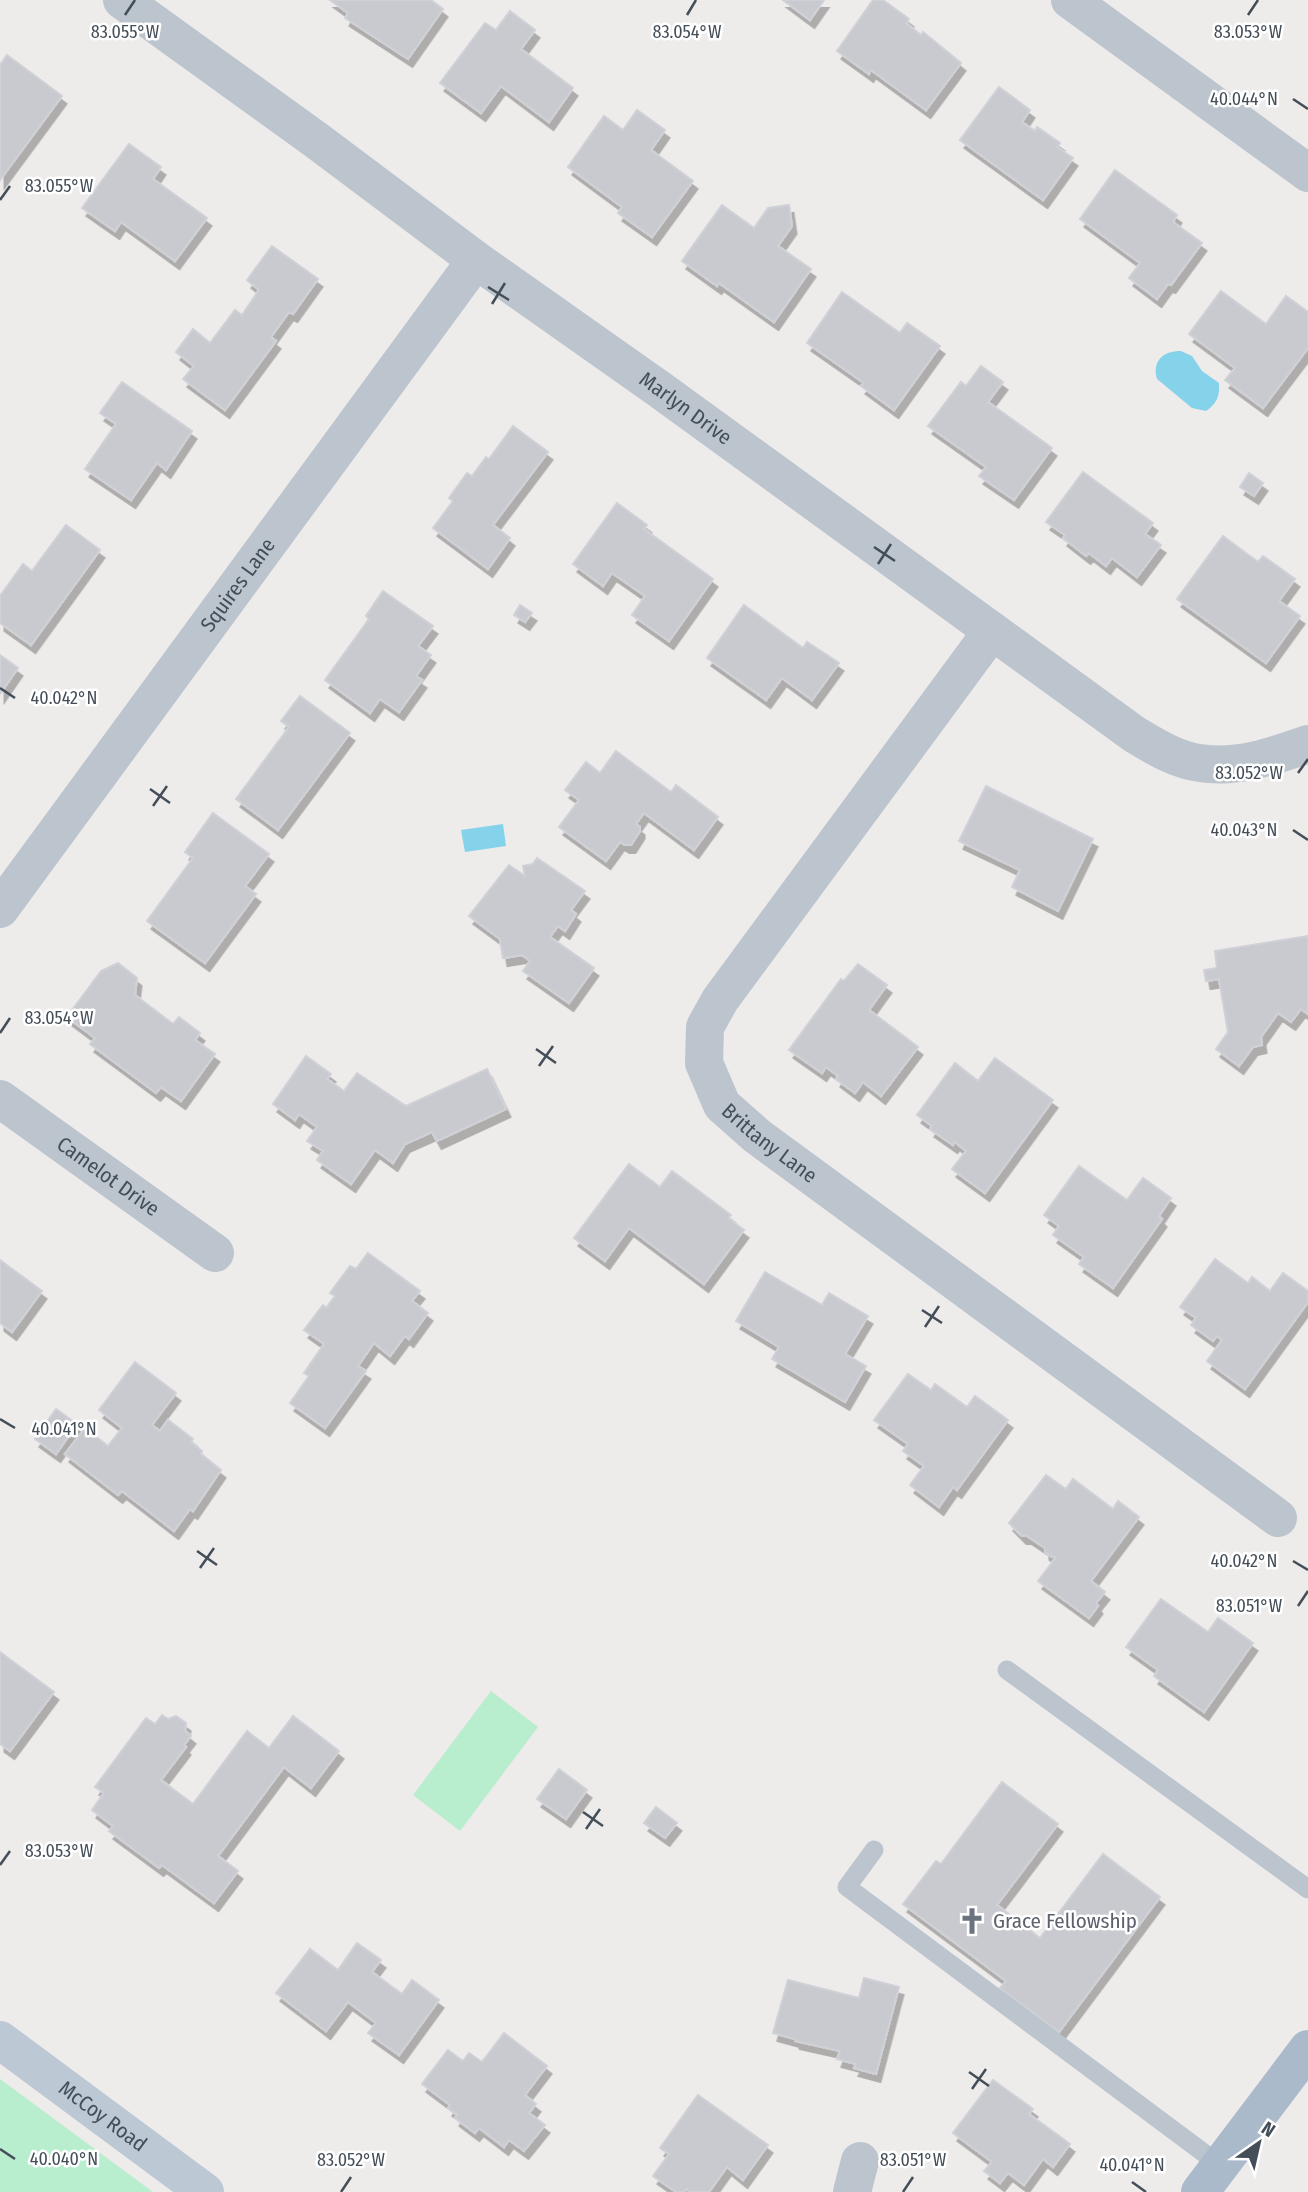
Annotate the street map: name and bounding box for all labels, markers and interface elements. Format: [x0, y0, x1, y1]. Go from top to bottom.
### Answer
text: 83.055°W [91, 21, 160, 43]
text: 83.054°W [653, 21, 722, 43]
text: 83.053°W [1214, 21, 1283, 43]
text: 40.044°N [1210, 88, 1278, 110]
text: 83.055°W [25, 175, 94, 197]
street label: Marlyn Drive [634, 366, 737, 451]
street label: Squires Lane [195, 533, 281, 637]
text: 40.042°N [31, 687, 97, 709]
text: 83.052°W [1215, 762, 1284, 784]
text: 40.043°N [1210, 819, 1278, 841]
text: 83.054°W [25, 1007, 94, 1029]
street label: Brittany Lane [716, 1098, 822, 1189]
street label: Camelot Drive [52, 1131, 165, 1222]
text: 40.041°N [31, 1418, 97, 1440]
text: 40.042°N [1211, 1550, 1277, 1572]
text: 83.051°W [1216, 1595, 1283, 1617]
text: 83.053°W [25, 1840, 94, 1862]
church icon: Grace Fellowship [957, 1906, 987, 1936]
place label: Grace Fellowship [993, 1908, 1137, 1934]
street label: McCoy Road [54, 2075, 152, 2157]
north arrow [1224, 2108, 1294, 2178]
text: N [1257, 2117, 1279, 2142]
text: 40.040°N [30, 2148, 98, 2170]
text: 83.052°W [317, 2149, 386, 2171]
text: 83.051°W [880, 2149, 947, 2171]
text: 40.041°N [1099, 2154, 1165, 2176]

